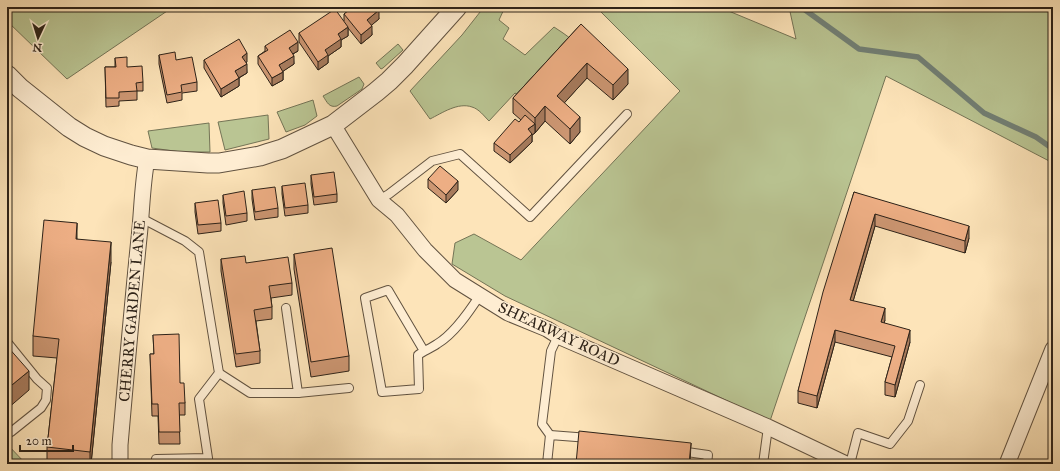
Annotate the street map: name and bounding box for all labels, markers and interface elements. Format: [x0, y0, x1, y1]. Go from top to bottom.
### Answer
north arrow [18, 18, 58, 58]
text: N [32, 41, 42, 54]
street label: CHERRY GARDEN LANE [115, 219, 149, 403]
street label: SHEARWAY ROAD [495, 298, 623, 370]
scale bar [20, 427, 73, 453]
text: 20 m [26, 434, 52, 448]

